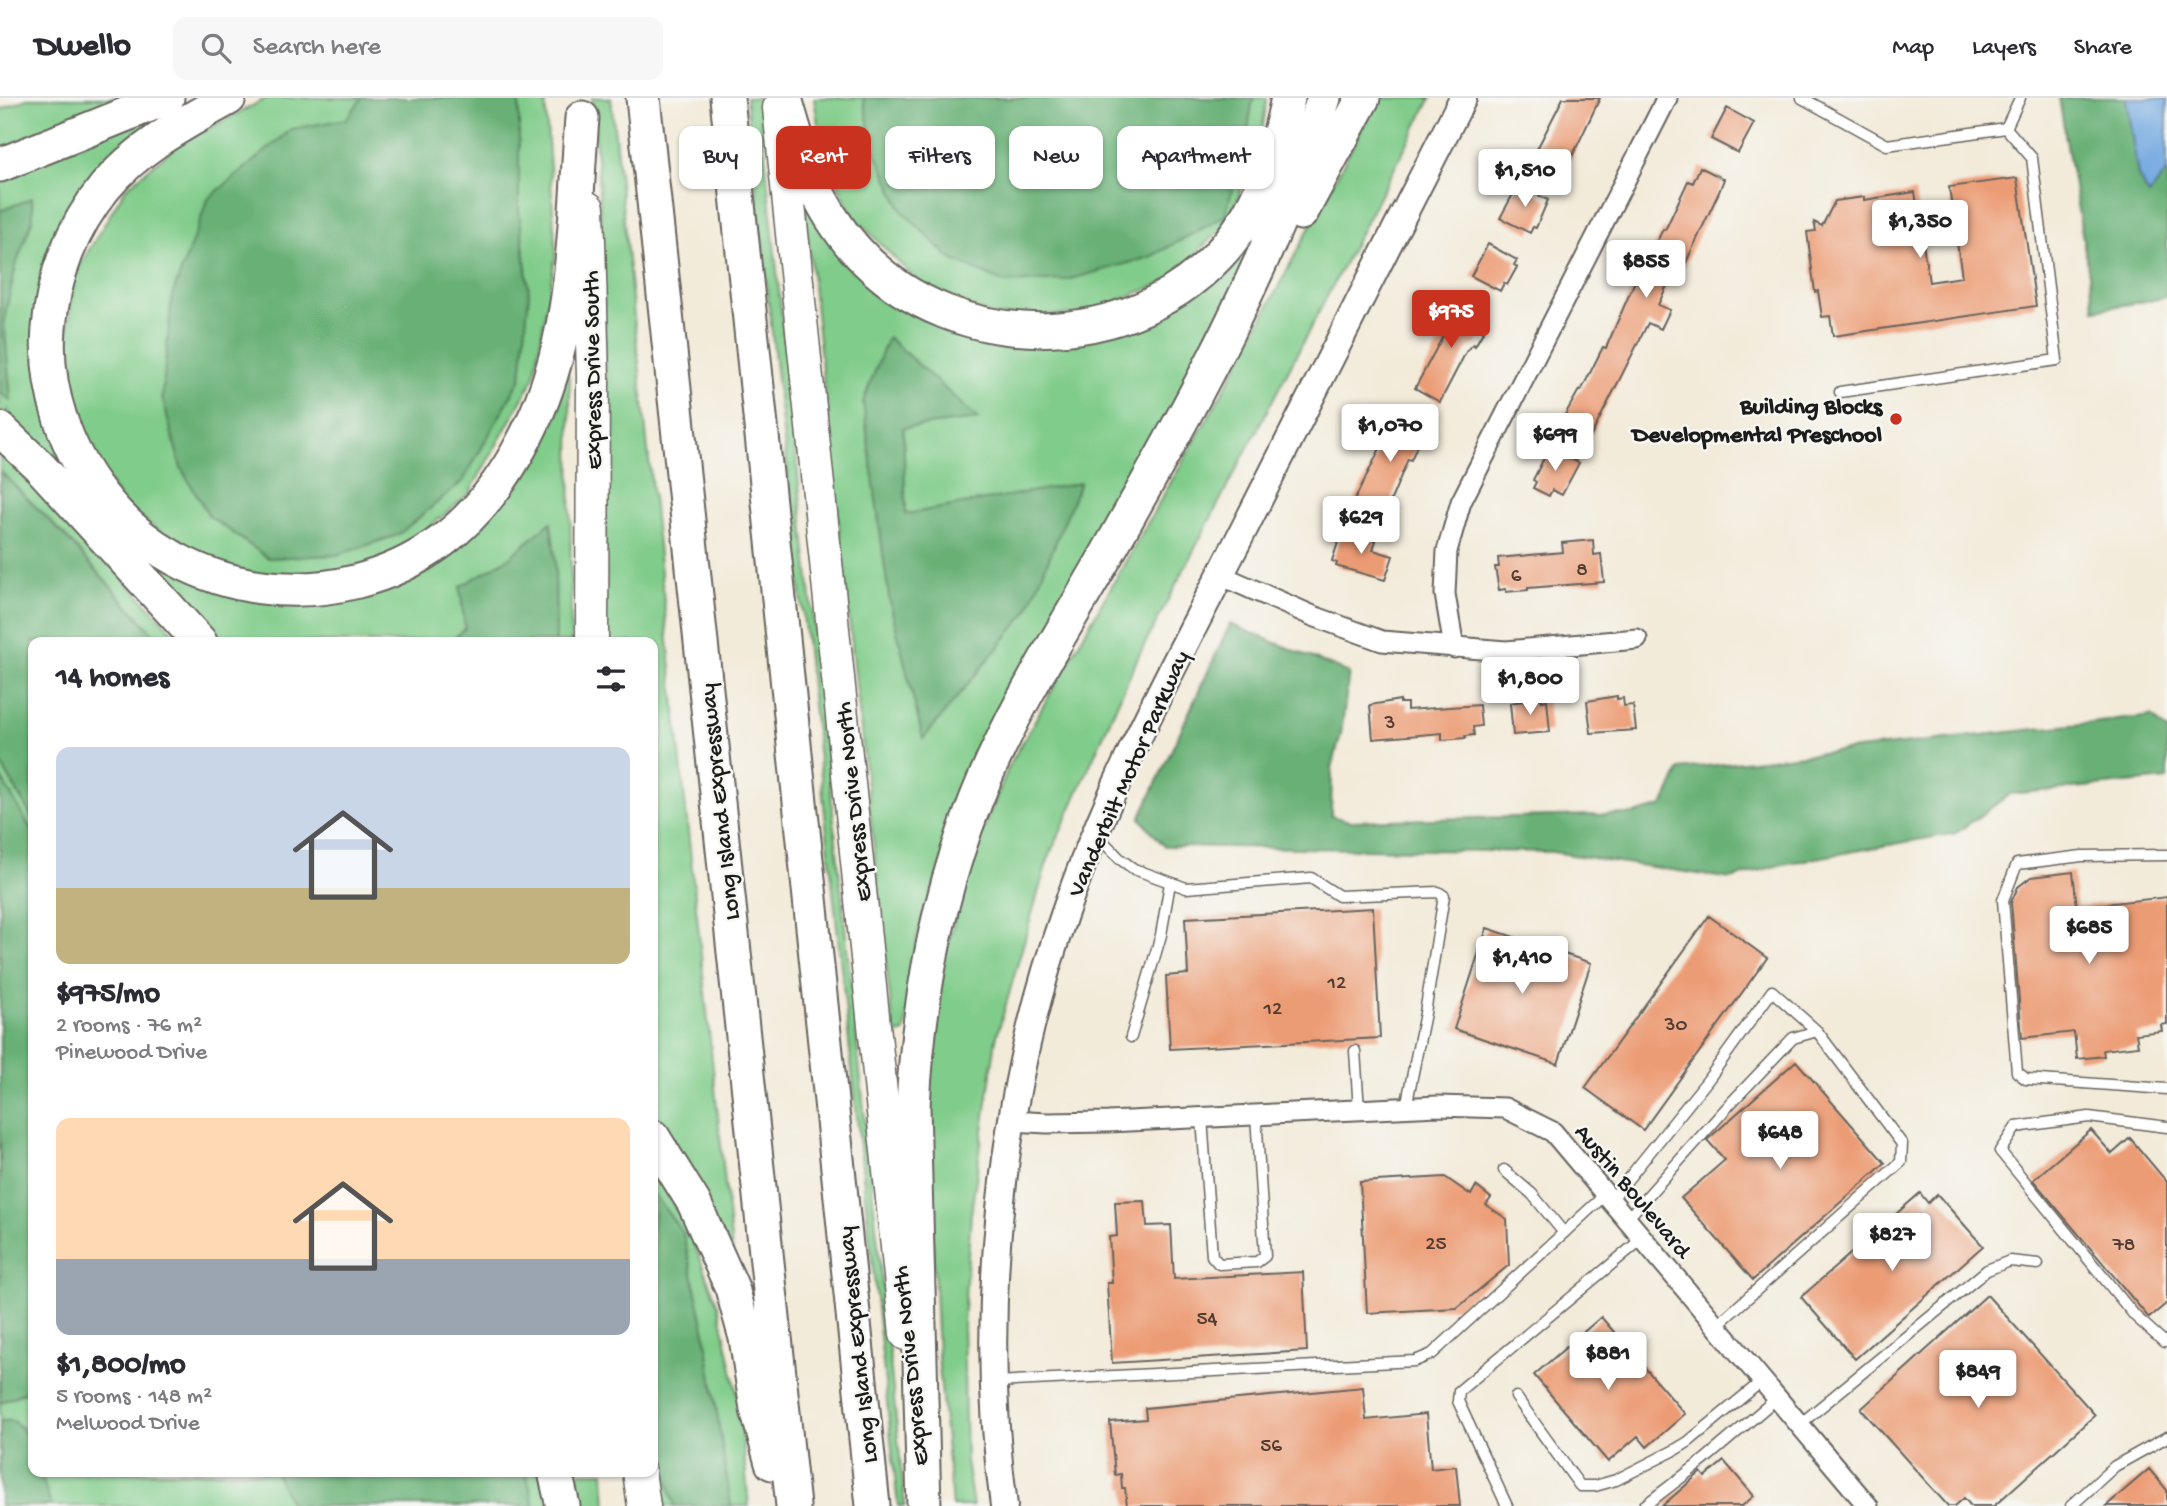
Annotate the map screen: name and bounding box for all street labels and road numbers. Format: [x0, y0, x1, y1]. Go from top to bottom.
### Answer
street label: Express Drive South [578, 270, 611, 470]
street label: Vanderbilt Motor Parkway [1062, 647, 1198, 903]
street label: Long Island Expressway [695, 682, 748, 922]
street label: Express Drive North [831, 700, 880, 903]
street label: Austin Boulevard [1567, 1119, 1697, 1267]
street label: Long Island Expressway [833, 1225, 886, 1465]
street label: Express Drive North [888, 1264, 937, 1467]

